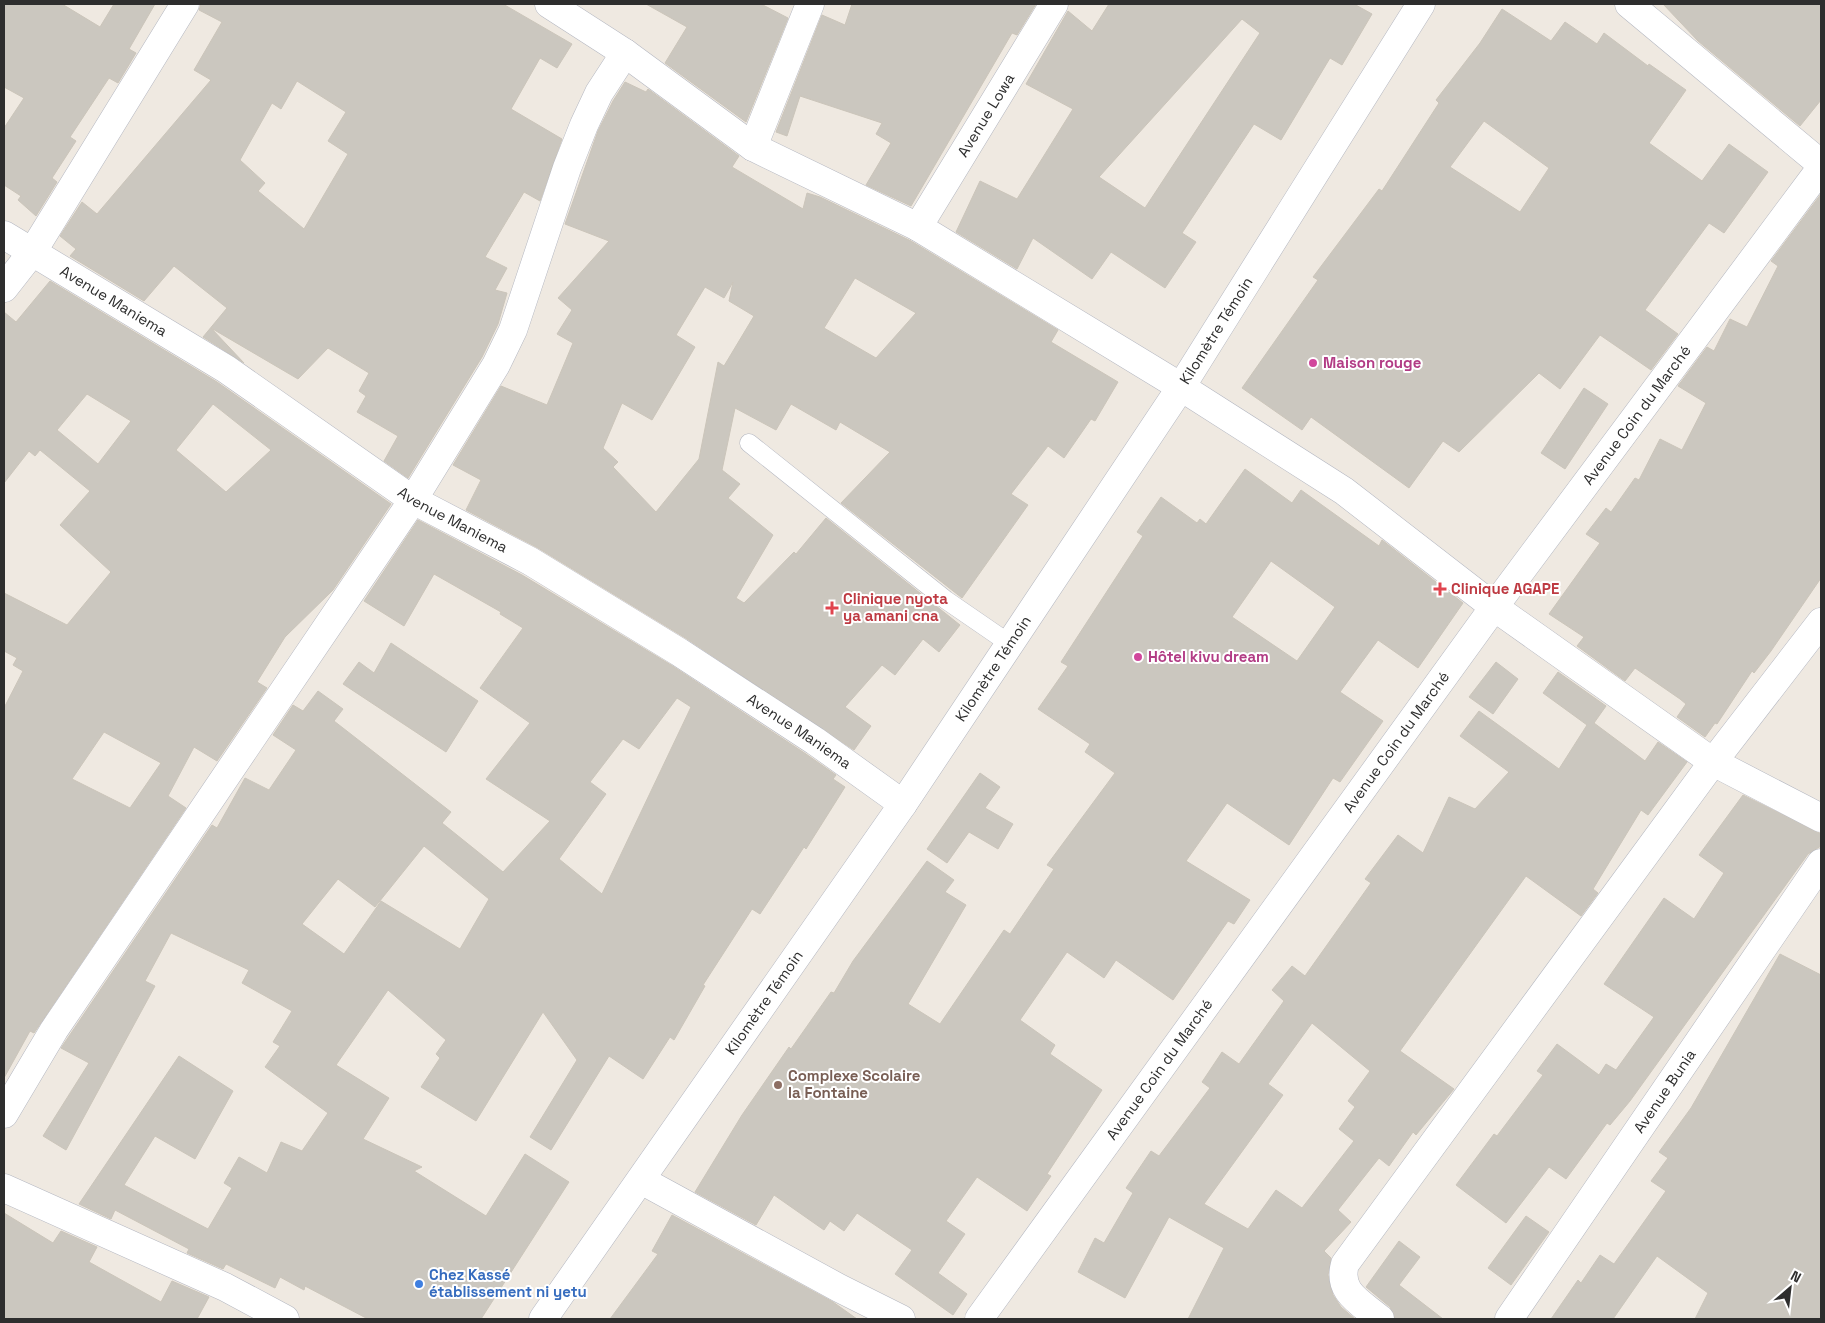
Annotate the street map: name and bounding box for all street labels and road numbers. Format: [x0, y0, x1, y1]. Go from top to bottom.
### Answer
street label: Avenue Lowa [953, 69, 1019, 160]
street label: Avenue Maniema [57, 261, 171, 341]
street label: Kilomètre Témoin [1175, 273, 1257, 388]
street label: Avenue Coin du Marché [1578, 341, 1695, 488]
street label: Avenue Maniema [394, 482, 511, 557]
street label: Kilomètre Témoin [951, 612, 1035, 725]
street label: Avenue Coin du Marché [1339, 668, 1453, 816]
street label: Avenue Maniema [743, 689, 855, 773]
street label: Kilomètre Témoin [721, 946, 807, 1058]
street label: Avenue Coin du Marché [1102, 995, 1216, 1143]
street label: Avenue Bunia [1629, 1045, 1700, 1137]

